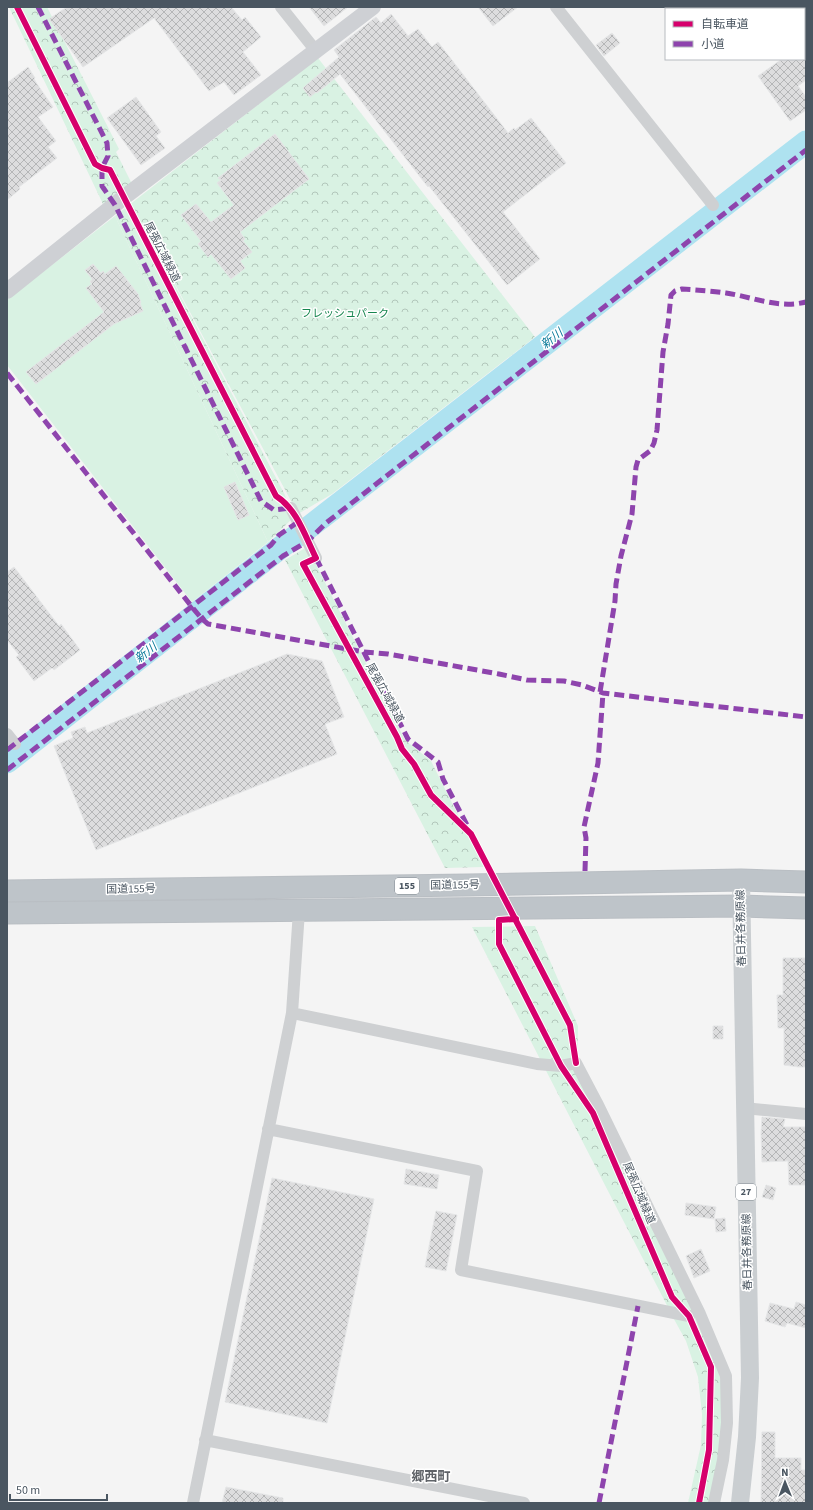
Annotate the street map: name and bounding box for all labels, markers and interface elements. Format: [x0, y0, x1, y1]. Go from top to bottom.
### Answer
legend [665, 8, 805, 60]
text: 自転車道 [701, 16, 749, 33]
text: 小道 [701, 36, 725, 53]
street label: 尾張広域緑道 [140, 219, 184, 285]
park label: フレッシュパーク [301, 306, 389, 321]
water label: 新川 [537, 324, 568, 353]
water label: 新川 [131, 638, 162, 667]
street label: 尾張広域緑道 [362, 661, 408, 725]
street label: 国道155号 [430, 877, 480, 893]
road number: 155 [395, 878, 419, 894]
street label: 国道155号 [106, 881, 156, 897]
street label: 春日井各務原線 [733, 889, 749, 967]
street label: 尾張広域緑道 [619, 1160, 659, 1226]
road number: 27 [736, 1184, 756, 1200]
street label: 春日井各務原線 [739, 1213, 755, 1291]
north arrow [765, 1462, 805, 1502]
text: N [781, 1465, 789, 1480]
district label: 郷西町 [411, 1468, 451, 1486]
scale bar [10, 1476, 107, 1502]
text: 50 m [16, 1482, 40, 1499]

